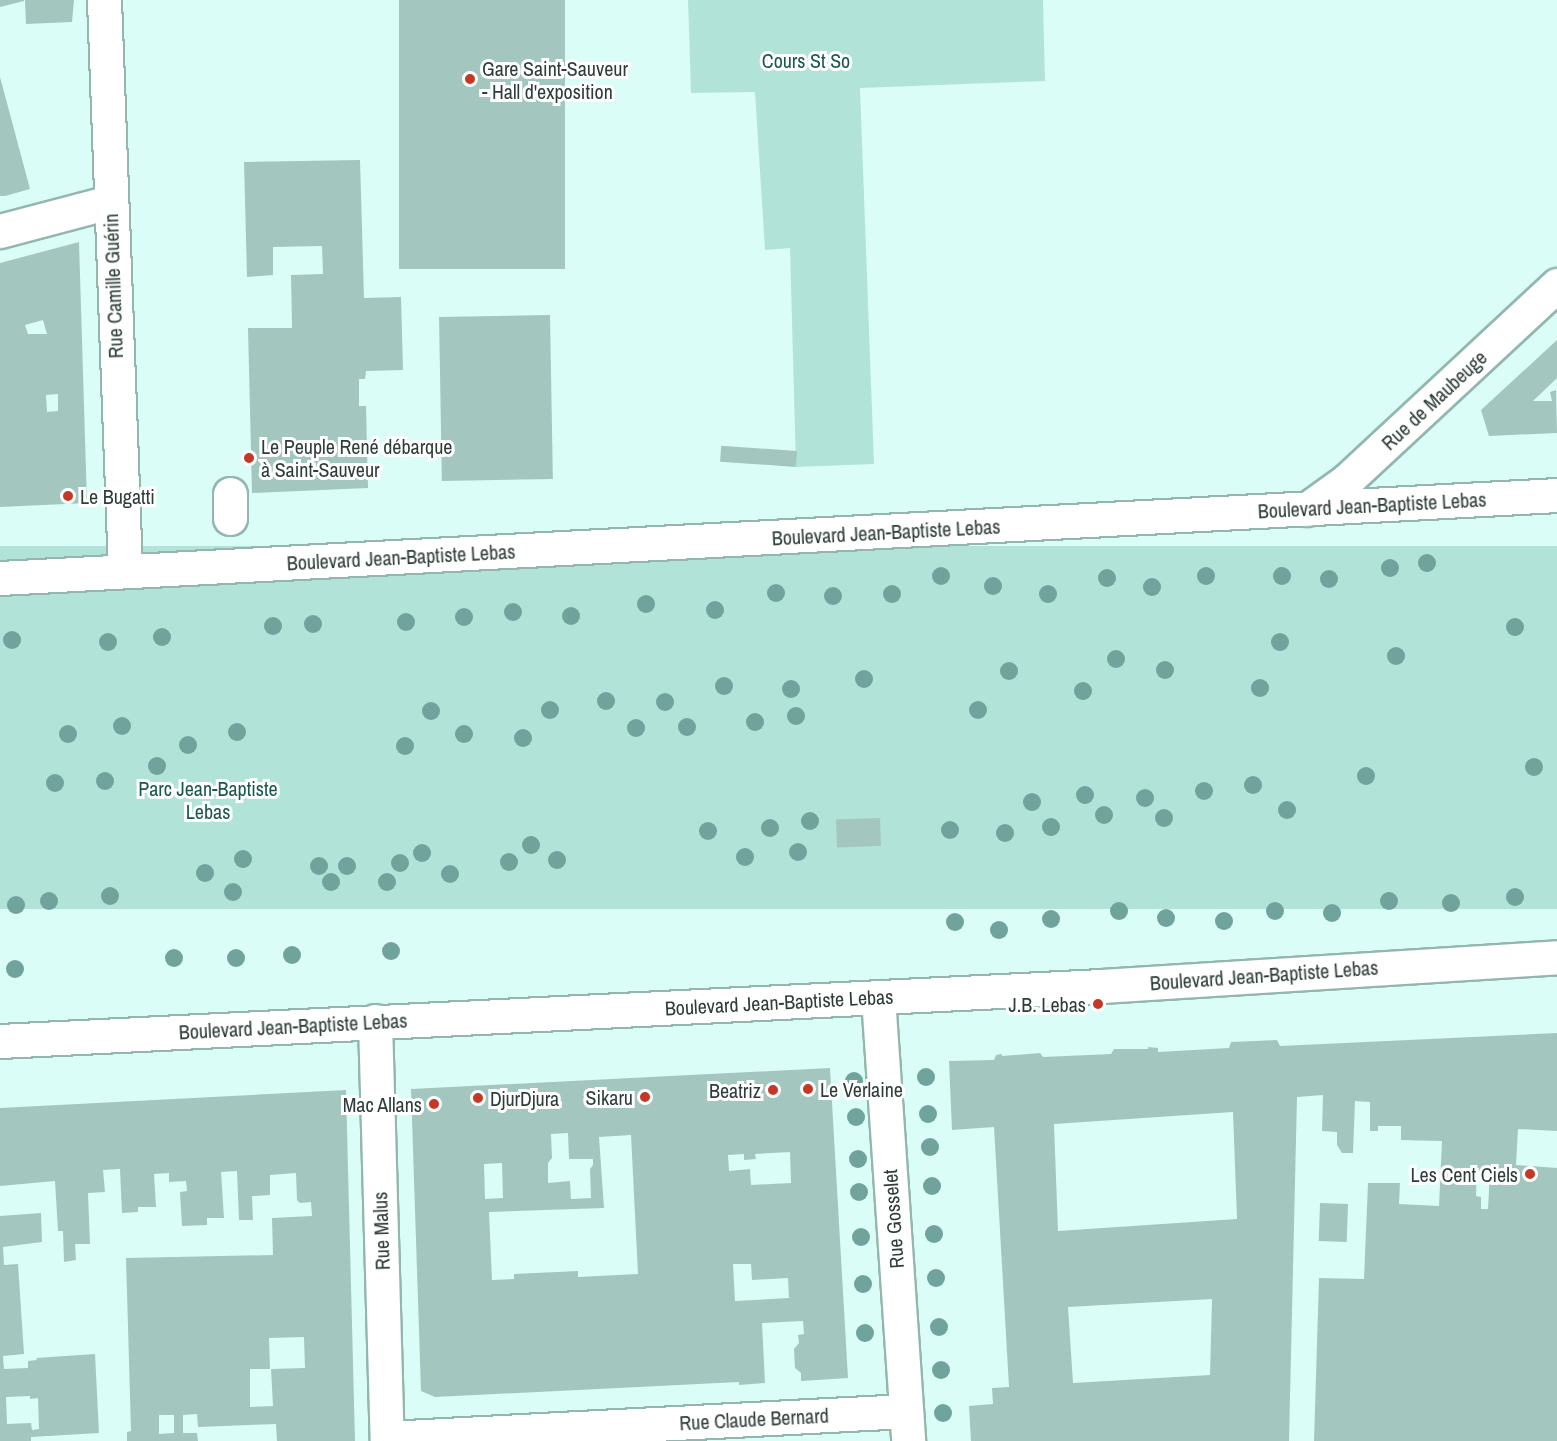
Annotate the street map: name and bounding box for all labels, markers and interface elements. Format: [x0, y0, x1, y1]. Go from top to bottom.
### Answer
park label: Cours St So [762, 48, 850, 72]
place label: Gare Saint-Sauveur - Hall d'exposition [482, 56, 628, 103]
marker: Gare Saint-Sauveur - Hall d'exposition [463, 72, 477, 86]
street label: Rue Camille Guérin [98, 213, 128, 359]
street label: Rue de Maubeuge [1376, 345, 1492, 455]
place label: Le Peuple René débarque à Saint-Sauveur [261, 434, 452, 481]
marker: Le Peuple René débarque à Saint-Sauveur [242, 451, 256, 465]
place label: Le Bugatti [80, 484, 155, 508]
street label: Boulevard Jean-Baptiste Lebas [1257, 487, 1487, 523]
marker: Le Bugatti [61, 489, 75, 503]
street label: Boulevard Jean-Baptiste Lebas [771, 514, 1001, 550]
street label: Boulevard Jean-Baptiste Lebas [286, 539, 516, 575]
park label: Parc Jean-Baptiste Lebas [138, 776, 278, 823]
street label: Boulevard Jean-Baptiste Lebas [1149, 955, 1379, 995]
street label: Boulevard Jean-Baptiste Lebas [664, 984, 894, 1020]
place label: J.B. Lebas [1009, 992, 1086, 1016]
marker: J.B. Lebas [1091, 997, 1105, 1011]
street label: Boulevard Jean-Baptiste Lebas [178, 1008, 408, 1044]
place label: Le Verlaine [820, 1077, 903, 1101]
place label: Beatriz [709, 1078, 761, 1102]
marker: Le Verlaine [801, 1082, 815, 1096]
marker: Beatriz [766, 1083, 780, 1097]
place label: Sikaru [586, 1085, 633, 1109]
place label: DjurDjura [490, 1086, 559, 1110]
marker: Sikaru [638, 1090, 652, 1104]
marker: DjurDjura [471, 1091, 485, 1105]
place label: Mac Allans [342, 1092, 422, 1116]
marker: Mac Allans [427, 1097, 441, 1111]
place label: Les Cent Ciels [1410, 1162, 1518, 1186]
marker: Les Cent Ciels [1523, 1167, 1537, 1181]
street label: Rue Gosselet [878, 1169, 908, 1269]
street label: Rue Malus [368, 1191, 394, 1271]
street label: Rue Claude Bernard [679, 1403, 829, 1435]

